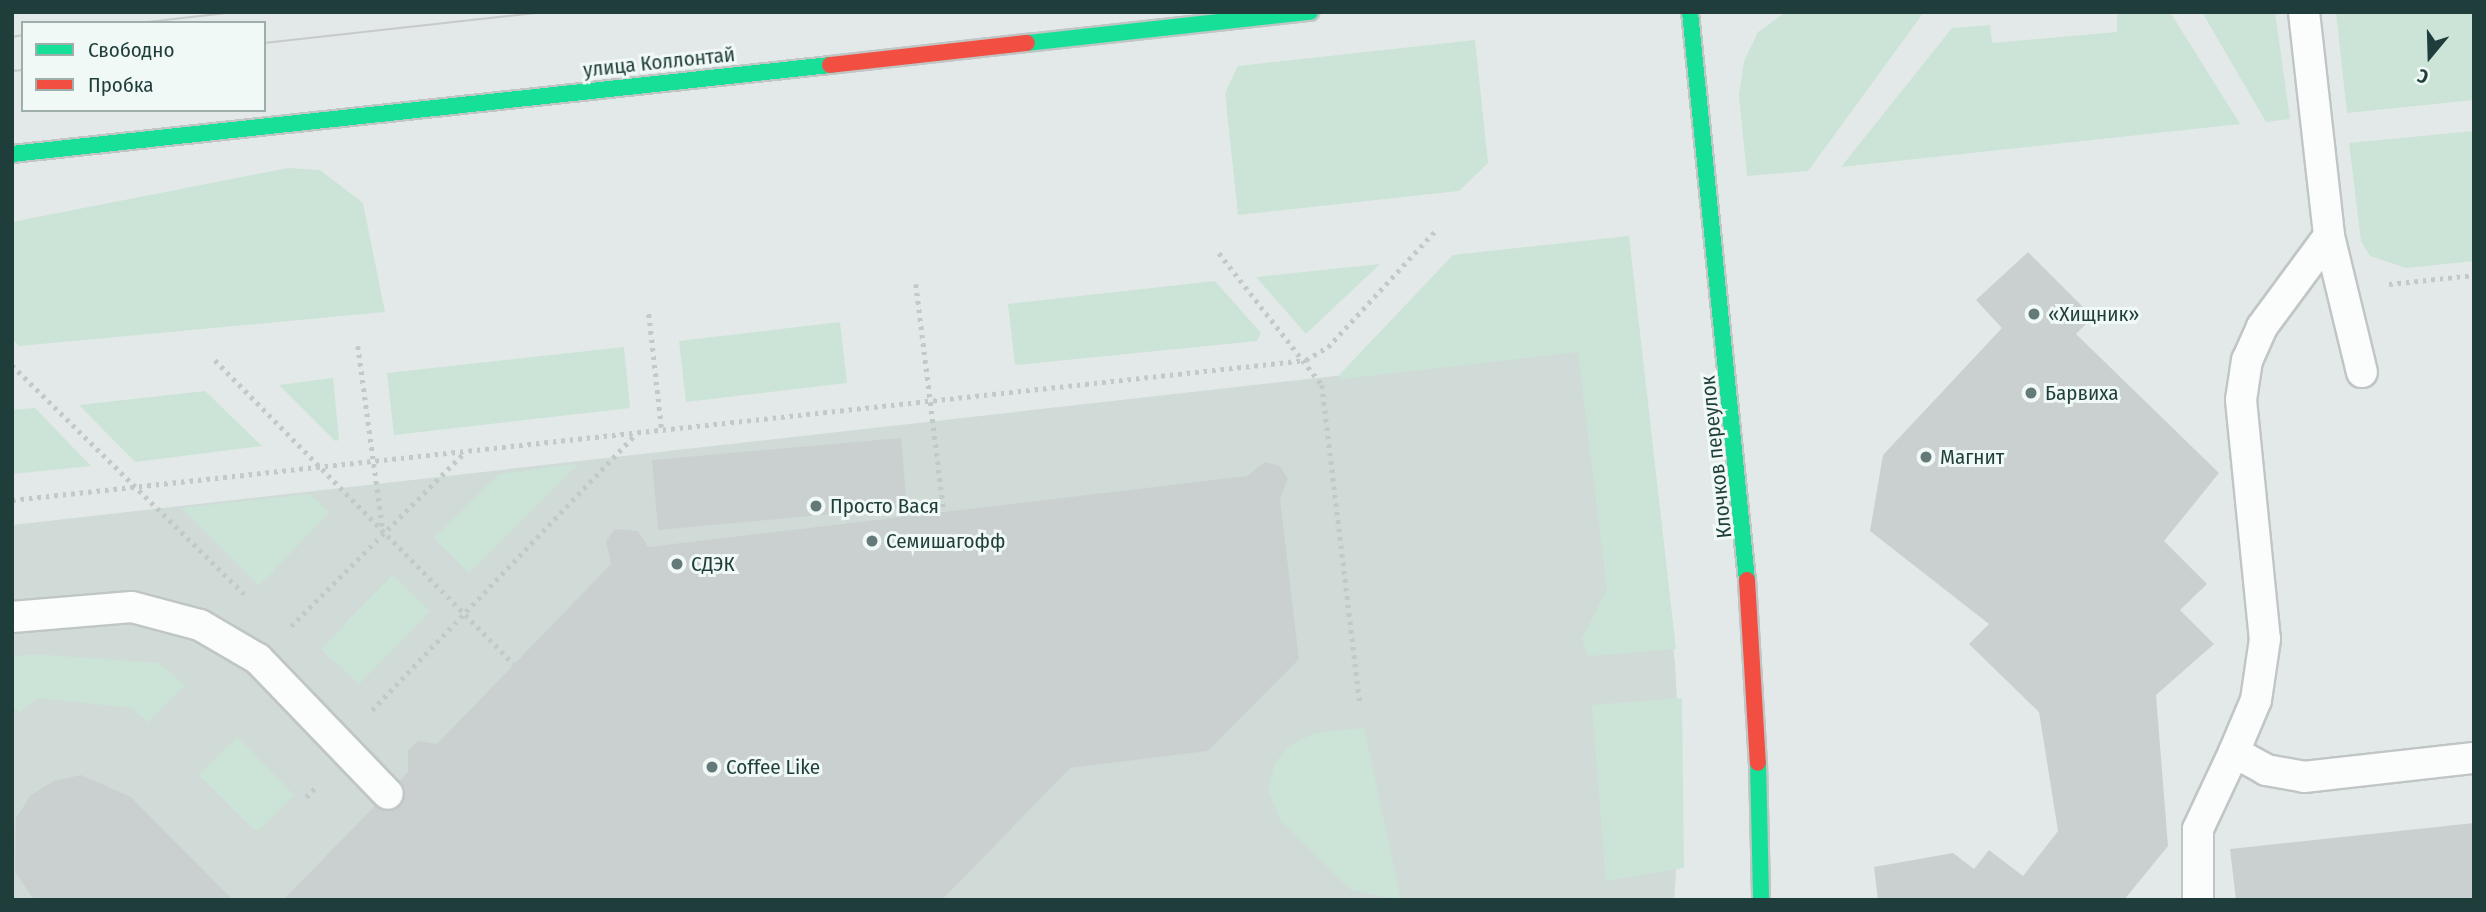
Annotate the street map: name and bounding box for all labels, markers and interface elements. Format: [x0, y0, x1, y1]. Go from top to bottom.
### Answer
legend [21, 21, 266, 112]
north arrow [2395, 21, 2465, 91]
text: Свободно [88, 37, 174, 63]
street label: улица Коллонтай [582, 41, 736, 83]
text: С [2415, 64, 2431, 89]
text: Пробка [88, 72, 154, 98]
place label: «Хищник» [2048, 301, 2139, 327]
marker: «Хищник» [2026, 306, 2042, 322]
street label: Клочков переулок [1695, 374, 1737, 540]
place label: Барвиха [2045, 380, 2118, 406]
marker: Барвиха [2023, 385, 2039, 401]
place label: Магнит [1940, 444, 2004, 470]
marker: Магнит [1918, 449, 1934, 465]
place label: Просто Вася [830, 493, 939, 519]
marker: Просто Вася [808, 498, 824, 514]
place label: Семишагофф [886, 528, 1005, 554]
marker: Семишагофф [864, 533, 880, 549]
place label: СДЭК [691, 551, 735, 577]
marker: СДЭК [669, 556, 685, 572]
place label: Coffee Like [726, 754, 820, 780]
marker: Coffee Like [704, 759, 720, 775]

